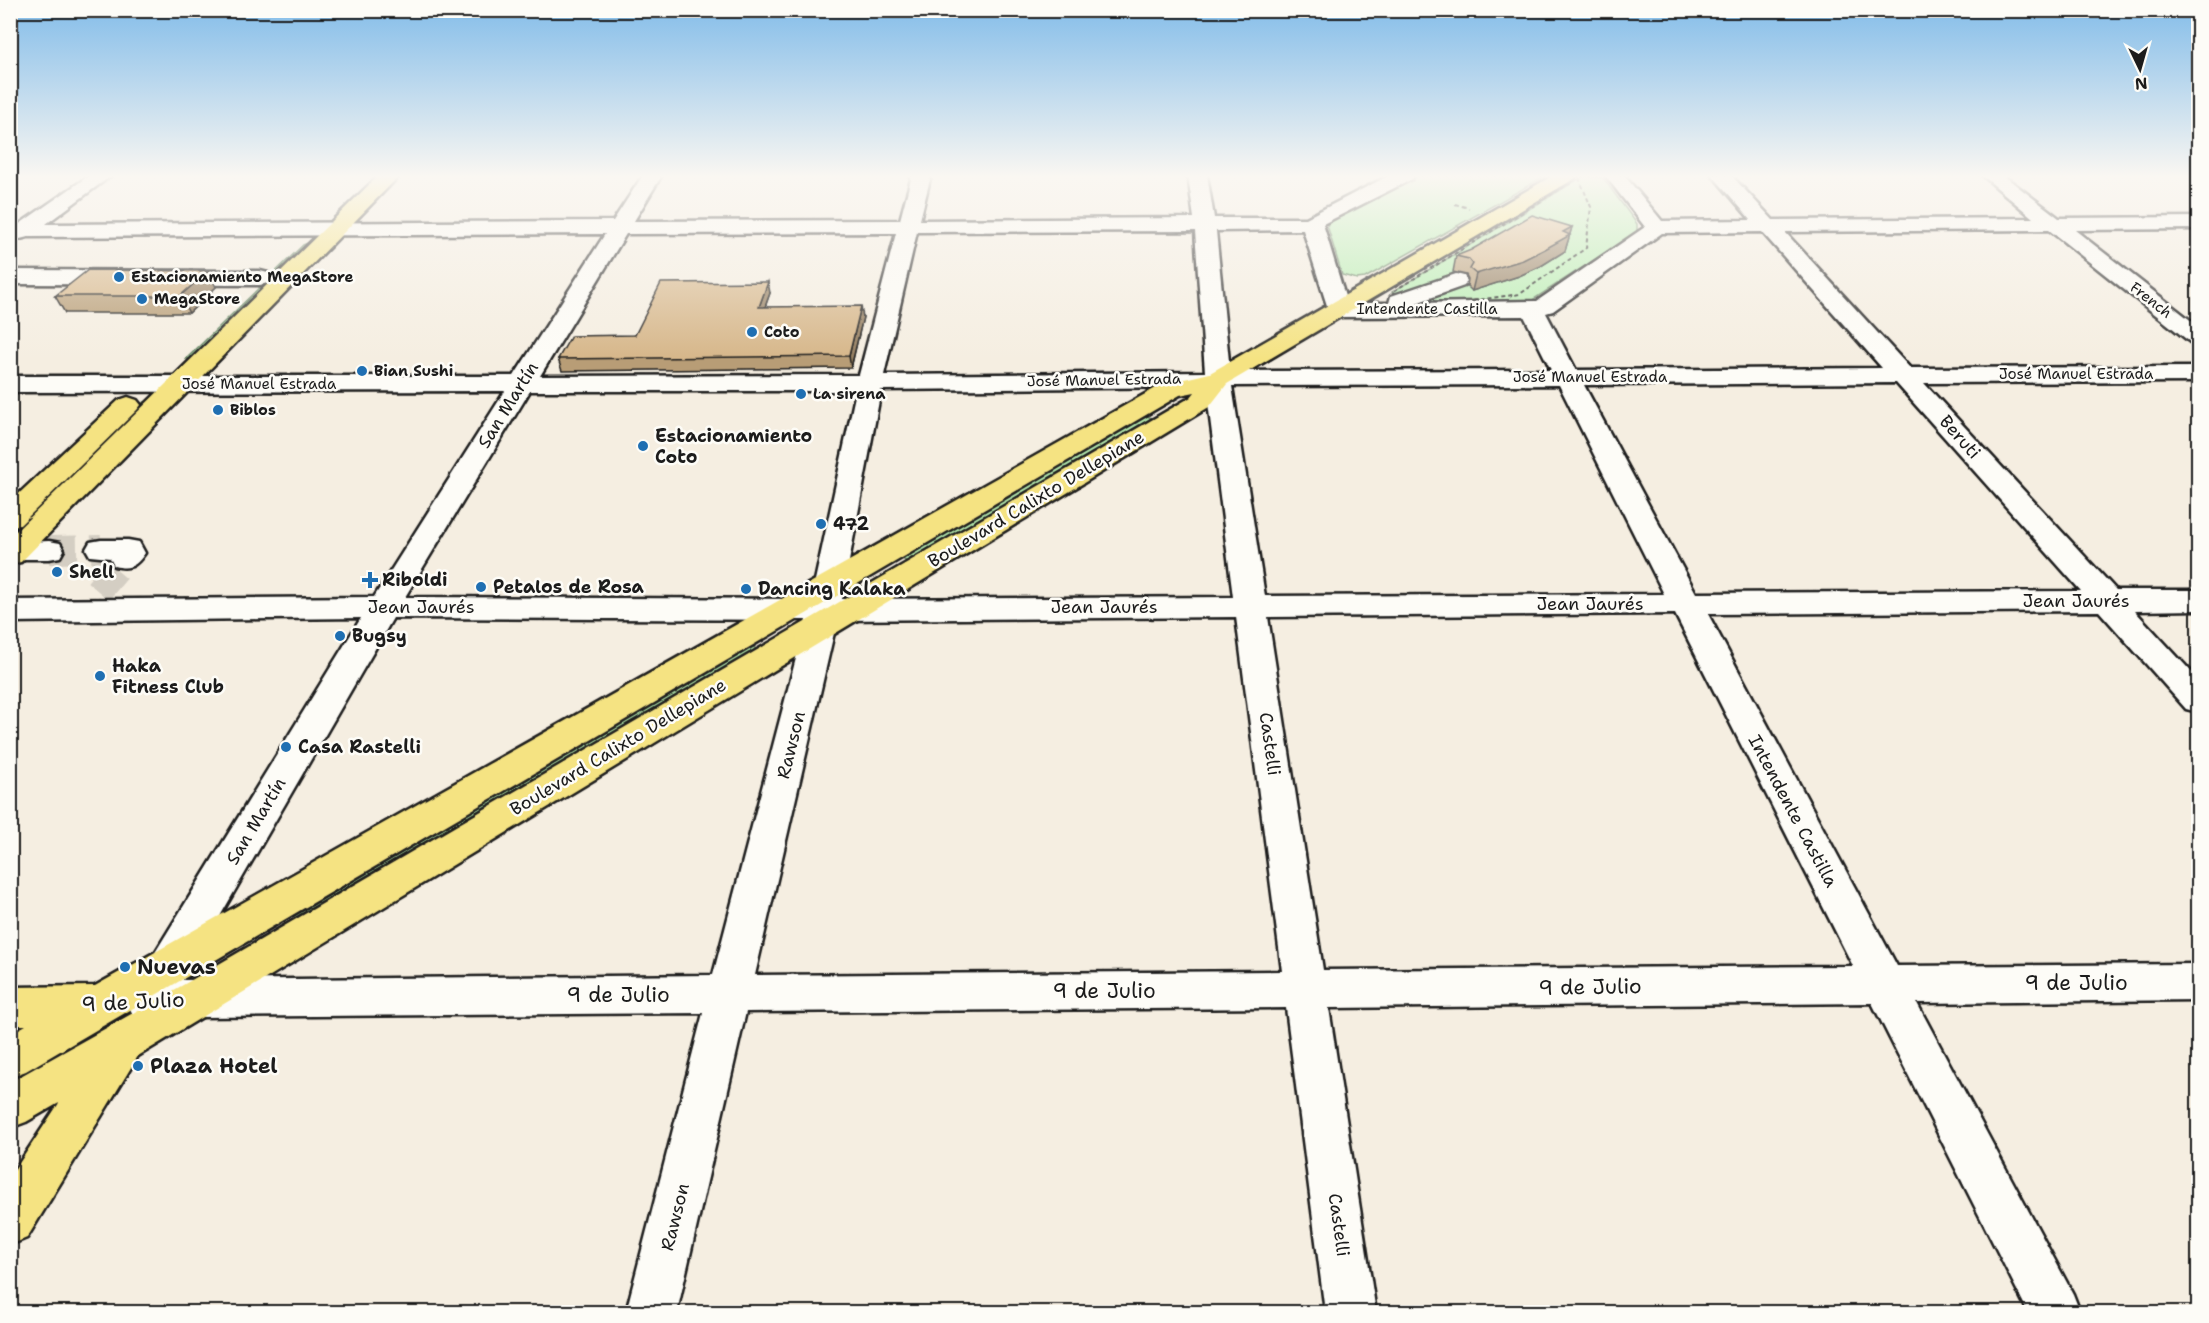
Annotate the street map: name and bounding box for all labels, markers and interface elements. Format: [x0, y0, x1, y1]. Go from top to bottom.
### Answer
north arrow [2110, 39, 2170, 99]
text: N [2134, 72, 2148, 94]
place label: Estacionamiento MegaStore [131, 267, 354, 287]
marker: Estacionamiento MegaStore [112, 270, 126, 284]
street label: French [2126, 277, 2176, 323]
place label: MegaStore [154, 289, 240, 309]
marker: MegaStore [135, 292, 149, 306]
street label: Intendente Castilla [1356, 299, 1498, 319]
place label: Coto [764, 322, 800, 342]
marker: Coto [745, 325, 759, 339]
street label: San Martín [472, 357, 544, 453]
place label: Bian Sushi [374, 361, 453, 381]
marker: Bian Sushi [355, 364, 369, 378]
street label: José Manuel Estrada [1999, 364, 2154, 384]
street label: José Manuel Estrada [1513, 367, 1668, 387]
street label: José Manuel Estrada [1027, 369, 1182, 391]
street label: José Manuel Estrada [182, 374, 337, 394]
place label: La sirena [813, 384, 886, 404]
marker: La sirena [794, 387, 808, 401]
place label: Biblos [230, 400, 276, 420]
marker: Biblos [211, 403, 225, 417]
street label: Beruti [1934, 410, 1986, 464]
place label: Estacionamiento Coto [655, 424, 812, 469]
street label: Boulevard Calixto Dellepiane [923, 425, 1149, 573]
marker: Estacionamiento Coto [636, 439, 650, 453]
place label: 472 [833, 512, 870, 536]
marker: 472 [814, 517, 828, 531]
place label: Shell [69, 560, 114, 584]
marker: Shell [50, 565, 64, 579]
place label: Riboldi [382, 568, 447, 592]
marker: Riboldi [363, 573, 377, 587]
place label: Petalos de Rosa [493, 575, 645, 599]
place label: Dancing Kalaka [758, 577, 906, 601]
marker: Petalos de Rosa [474, 580, 488, 594]
marker: Dancing Kalaka [739, 582, 753, 596]
street label: Jean Jaurés [2022, 589, 2130, 613]
street label: Jean Jaurés [1536, 592, 1644, 616]
street label: Jean Jaurés [367, 595, 475, 619]
street label: Jean Jaurés [1050, 595, 1158, 619]
place label: Bugsy [352, 624, 407, 648]
marker: Bugsy [333, 629, 347, 643]
place label: Haka Fitness Club [112, 654, 224, 699]
marker: Haka Fitness Club [93, 669, 107, 683]
street label: Boulevard Calixto Dellepiane [505, 673, 731, 821]
street label: Rawson [771, 709, 811, 781]
street label: Castelli [1254, 711, 1286, 777]
street label: Intendente Castilla [1743, 731, 1843, 891]
place label: Casa Rastelli [298, 735, 421, 759]
marker: Casa Rastelli [279, 740, 293, 754]
street label: San Martín [221, 773, 291, 869]
place label: Nuevas [137, 953, 216, 981]
marker: Nuevas [118, 960, 132, 974]
street label: 9 de Julio [2024, 969, 2128, 997]
street label: 9 de Julio [1538, 972, 1642, 1002]
street label: 9 de Julio [1052, 977, 1156, 1005]
street label: 9 de Julio [566, 981, 670, 1009]
street label: 9 de Julio [81, 985, 185, 1019]
place label: Plaza Hotel [150, 1052, 278, 1080]
marker: Plaza Hotel [131, 1059, 145, 1073]
street label: Rawson [655, 1181, 695, 1253]
street label: Castelli [1323, 1192, 1355, 1258]

